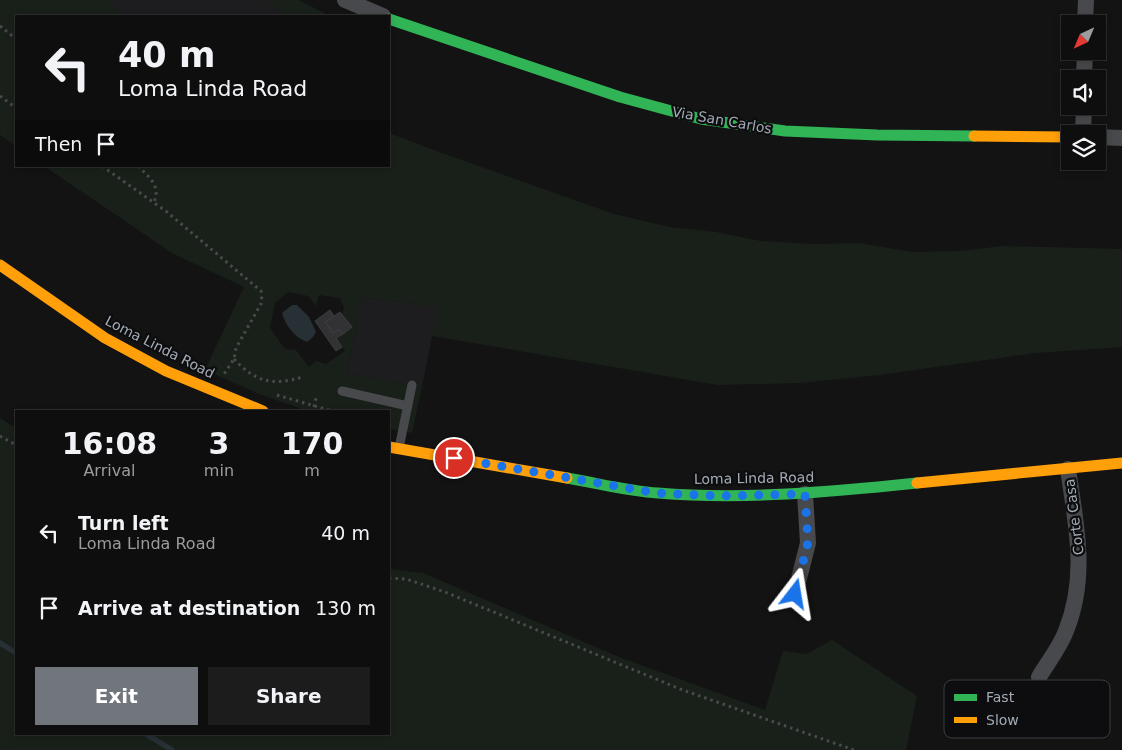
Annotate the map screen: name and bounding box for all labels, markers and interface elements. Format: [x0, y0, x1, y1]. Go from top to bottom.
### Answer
north arrow [1061, 15, 1106, 60]
map controls [1061, 15, 1106, 170]
icon: left [35, 35, 100, 100]
text: 40 m [118, 35, 215, 75]
button: sound [1061, 70, 1106, 115]
text: Loma Linda Road [118, 76, 307, 101]
street label: Via San Carlos [671, 103, 773, 137]
button: layers [1061, 125, 1106, 170]
icon: arrive [92, 130, 120, 158]
text: Then [35, 133, 82, 155]
street label: Loma Linda Road [103, 313, 217, 381]
text: 16:08 [62, 426, 157, 461]
text: 3 [208, 426, 229, 461]
text: 170 [281, 426, 343, 461]
pin [433, 437, 475, 479]
icon: arrive [440, 444, 468, 472]
text: Arrival [83, 461, 135, 480]
text: min [204, 461, 234, 480]
text: m [304, 461, 320, 480]
street label: Loma Linda Road [694, 469, 814, 487]
street label: Corte Casa [1061, 478, 1087, 556]
text: Turn left [78, 512, 169, 534]
icon: left [35, 519, 63, 547]
text: 40 m [321, 522, 370, 544]
text: Loma Linda Road [78, 534, 216, 553]
position arrow [768, 567, 820, 619]
icon: arrive [35, 594, 63, 622]
text: Arrive at destination [78, 597, 300, 619]
text: 130 m [315, 597, 376, 619]
button: Exit [35, 667, 198, 725]
button: Share [208, 667, 370, 725]
legend [944, 680, 1110, 738]
text: Fast [986, 689, 1015, 705]
text: Slow [986, 712, 1019, 728]

